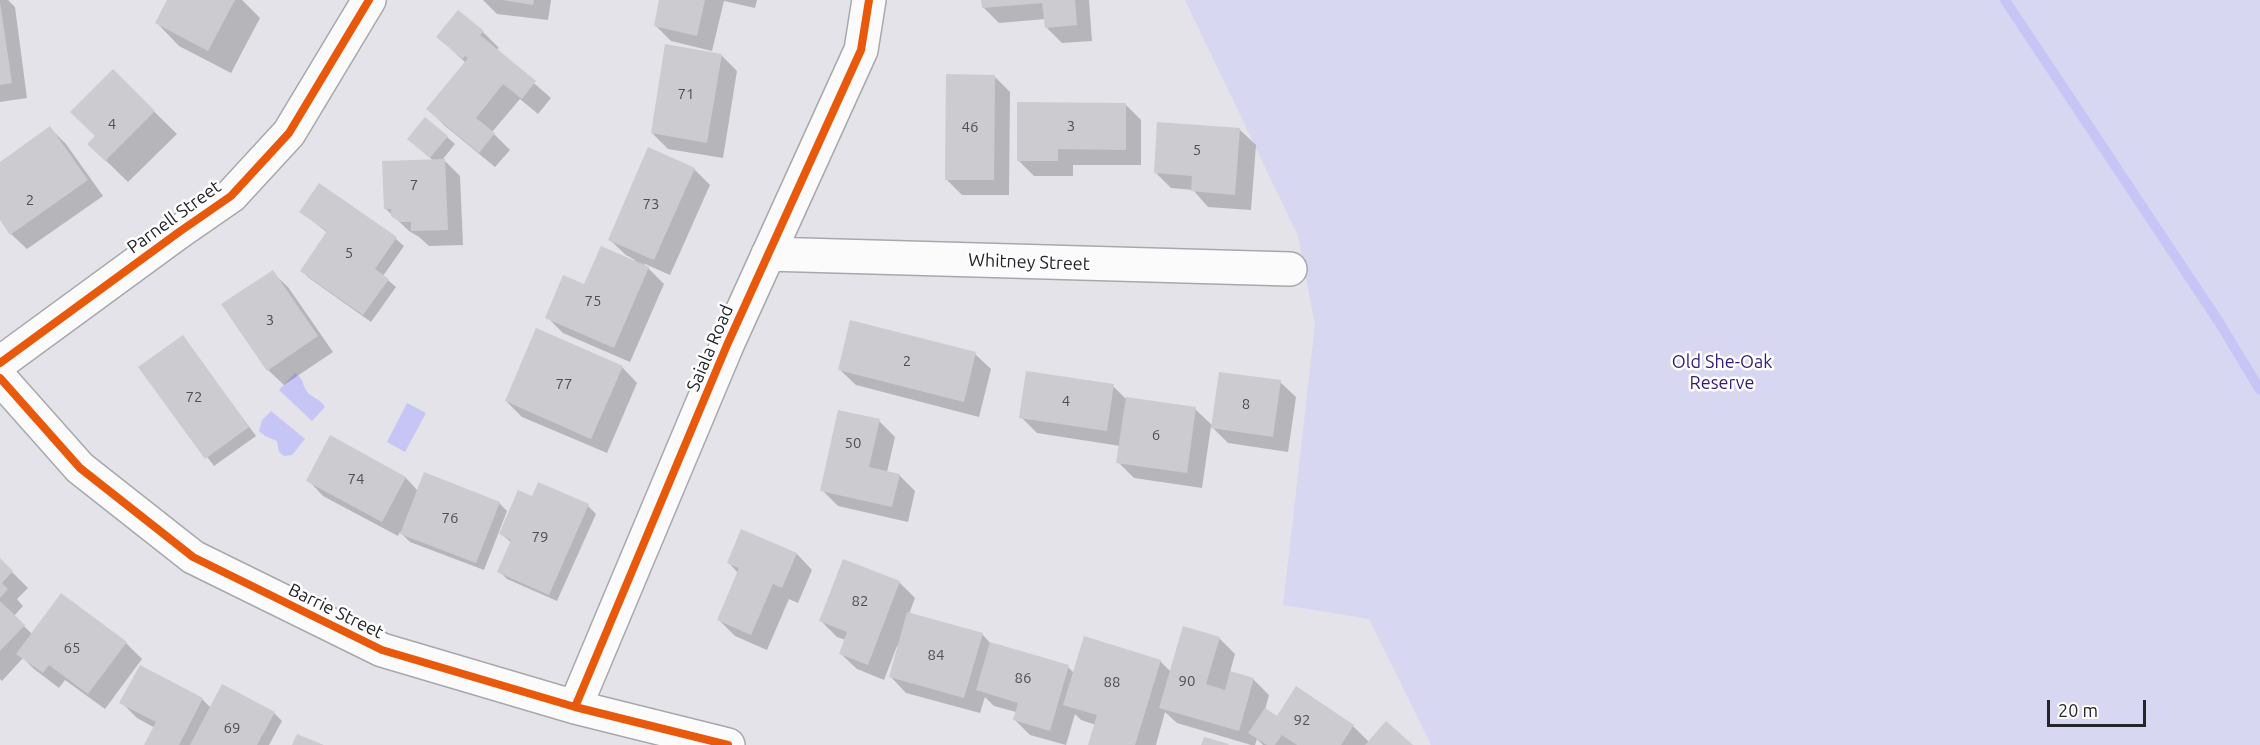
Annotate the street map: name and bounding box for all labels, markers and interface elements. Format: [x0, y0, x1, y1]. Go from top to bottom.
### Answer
house number: 71 [678, 85, 694, 103]
house number: 4 [108, 115, 116, 133]
house number: 3 [1067, 117, 1075, 135]
house number: 46 [962, 118, 978, 136]
house number: 5 [1193, 141, 1201, 159]
street label: Parnell Street [123, 176, 225, 258]
house number: 7 [410, 176, 418, 194]
house number: 2 [26, 191, 34, 209]
house number: 73 [643, 195, 659, 213]
house number: 5 [345, 244, 353, 262]
street label: Whitney Street [968, 249, 1090, 275]
house number: 75 [585, 292, 601, 310]
street label: Saiala Road [682, 301, 738, 395]
house number: 3 [266, 311, 274, 329]
park label: Old She-Oak Reserve [1672, 351, 1772, 394]
house number: 2 [903, 352, 911, 370]
house number: 77 [556, 375, 572, 393]
house number: 72 [186, 388, 202, 406]
house number: 4 [1062, 392, 1070, 410]
house number: 8 [1242, 395, 1250, 413]
house number: 6 [1152, 426, 1160, 444]
house number: 50 [845, 434, 861, 452]
house number: 74 [348, 470, 364, 488]
house number: 76 [442, 509, 458, 527]
house number: 79 [532, 528, 548, 546]
street label: Barrie Street [285, 579, 387, 643]
house number: 82 [852, 592, 868, 610]
house number: 65 [64, 639, 80, 657]
house number: 84 [928, 646, 944, 664]
house number: 86 [1015, 669, 1031, 687]
house number: 90 [1179, 672, 1195, 690]
house number: 88 [1104, 673, 1120, 691]
scale bar [2050, 688, 2149, 726]
text: 20 m [2058, 700, 2098, 720]
house number: 92 [1294, 711, 1310, 729]
house number: 69 [224, 719, 240, 737]

